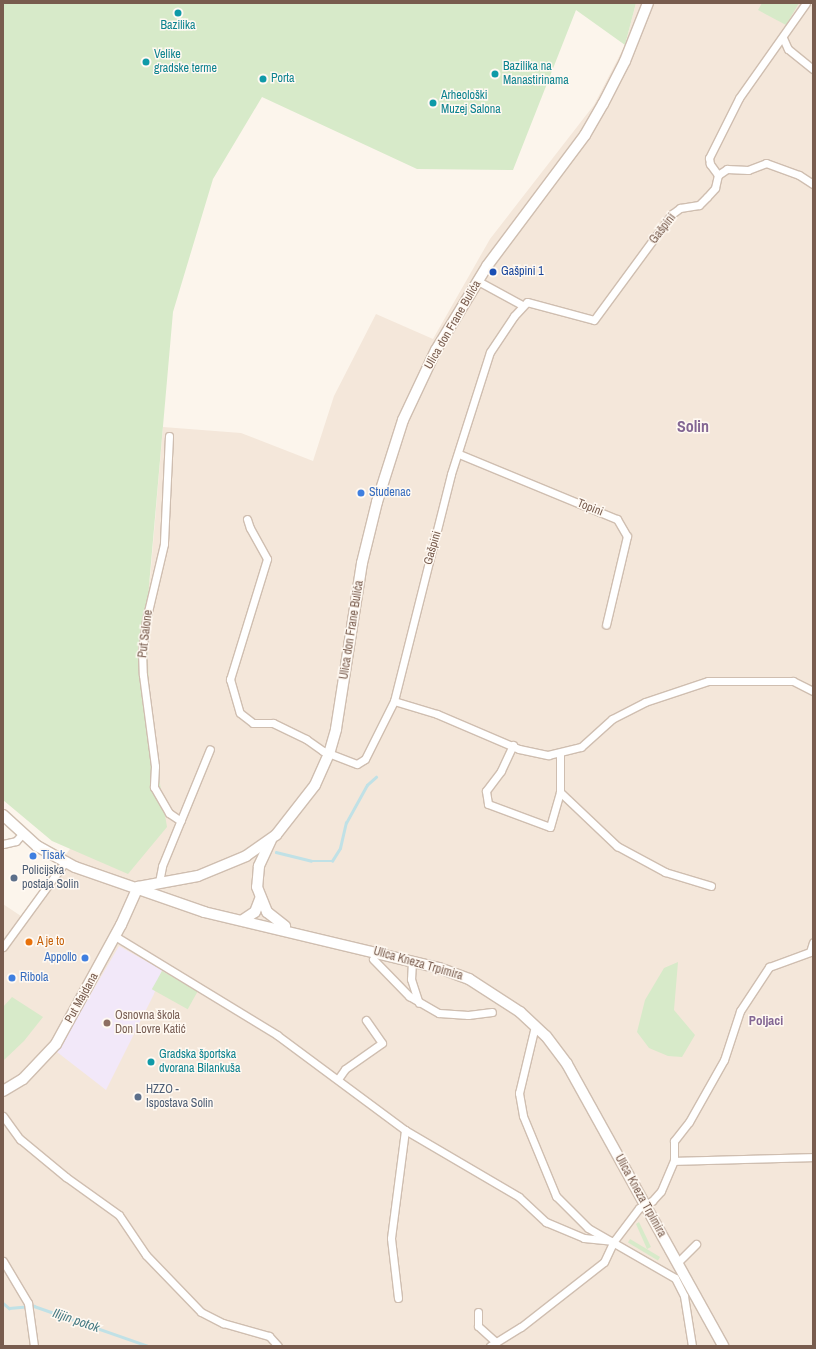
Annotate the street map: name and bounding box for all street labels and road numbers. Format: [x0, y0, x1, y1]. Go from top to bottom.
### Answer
street label: Gašpini [647, 211, 679, 247]
street label: Ulica don Frane Bulića [422, 278, 484, 372]
street label: Topini [575, 496, 605, 520]
street label: Gašpini [421, 529, 445, 567]
street label: Ulica don Frane Bulića [337, 579, 367, 681]
street label: Put Salone [136, 609, 156, 659]
street label: Ulica Kneza Trpimira [372, 944, 464, 984]
street label: Put Majdana [62, 970, 102, 1026]
street label: Ulica Kneza Trpimira [611, 1152, 669, 1240]

